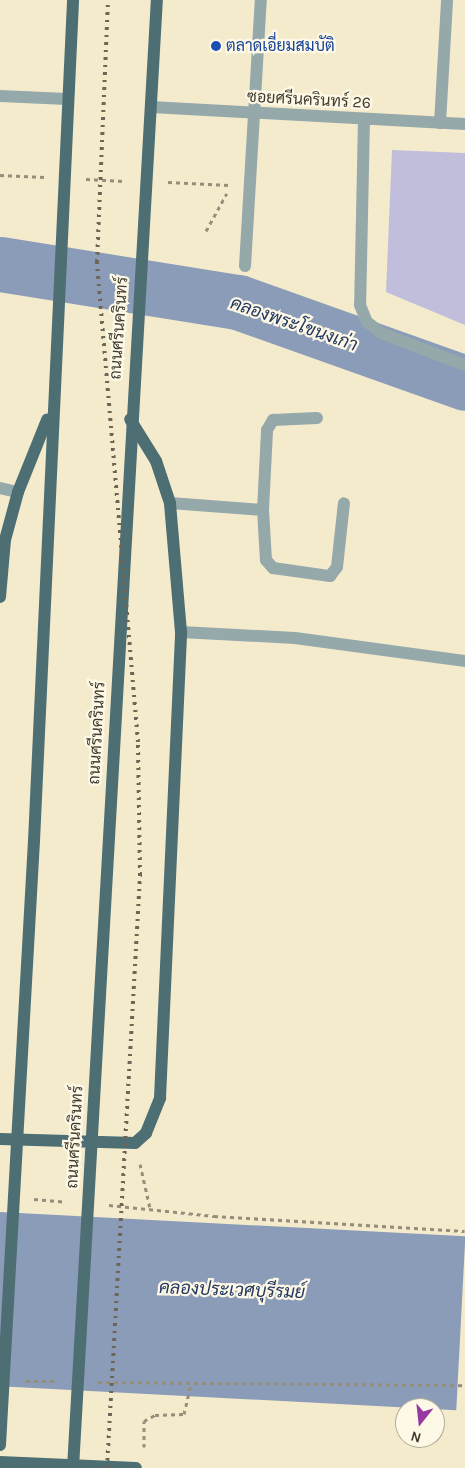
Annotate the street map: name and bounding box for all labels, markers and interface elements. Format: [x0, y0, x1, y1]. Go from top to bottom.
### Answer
place label: ตลาดเอี่ยมสมบัติ [226, 36, 335, 56]
marker: ตลาดเอี่ยมสมบัติ [210, 40, 222, 52]
street label: ซอยศรีนครินทร์ 26 [247, 87, 371, 113]
street label: ถนนศรีนครินทร์ [106, 276, 132, 380]
water label: คลองพระโขนงเก่า [228, 292, 360, 356]
street label: ถนนศรีนครินทร์ [85, 681, 109, 785]
street label: ถนนศรีนครินทร์ [63, 1085, 87, 1189]
water label: คลองประเวศบุรีรมย์ [159, 1277, 305, 1303]
north arrow [395, 1398, 445, 1448]
text: N [409, 1427, 423, 1446]

